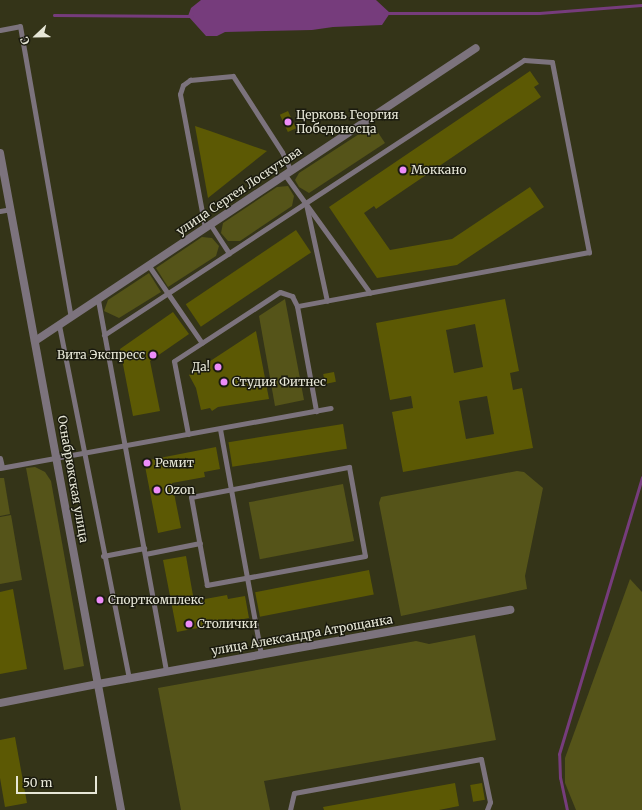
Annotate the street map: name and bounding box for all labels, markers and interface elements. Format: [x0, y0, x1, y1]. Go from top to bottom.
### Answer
north arrow [16, 16, 56, 56]
text: С [17, 34, 33, 47]
place label: Церковь Георгия Победоносца [296, 108, 399, 136]
marker: Церковь Георгия Победоносца [283, 117, 293, 127]
street label: улица Сергея Лоскутова [174, 144, 304, 238]
place label: Моккано [411, 163, 466, 177]
marker: Моккано [398, 165, 408, 175]
place label: Вита Экспресс [57, 348, 145, 362]
marker: Вита Экспресс [148, 350, 158, 360]
place label: Да! [192, 360, 210, 374]
marker: Да! [213, 362, 223, 372]
place label: Студия Фитнес [232, 375, 326, 389]
marker: Студия Фитнес [219, 377, 229, 387]
street label: Оснабрюкская улица [55, 414, 91, 544]
place label: Ремит [155, 456, 194, 470]
marker: Ремит [142, 458, 152, 468]
place label: Ozon [165, 483, 195, 497]
marker: Ozon [152, 485, 162, 495]
place label: Спорткомплекс [108, 593, 204, 607]
marker: Спорткомплекс [95, 595, 105, 605]
street label: улица Александра Атрощанка [210, 612, 394, 658]
place label: Столички [197, 617, 258, 631]
marker: Столички [184, 619, 194, 629]
scale bar [18, 768, 99, 794]
text: 50 m [23, 775, 52, 790]

